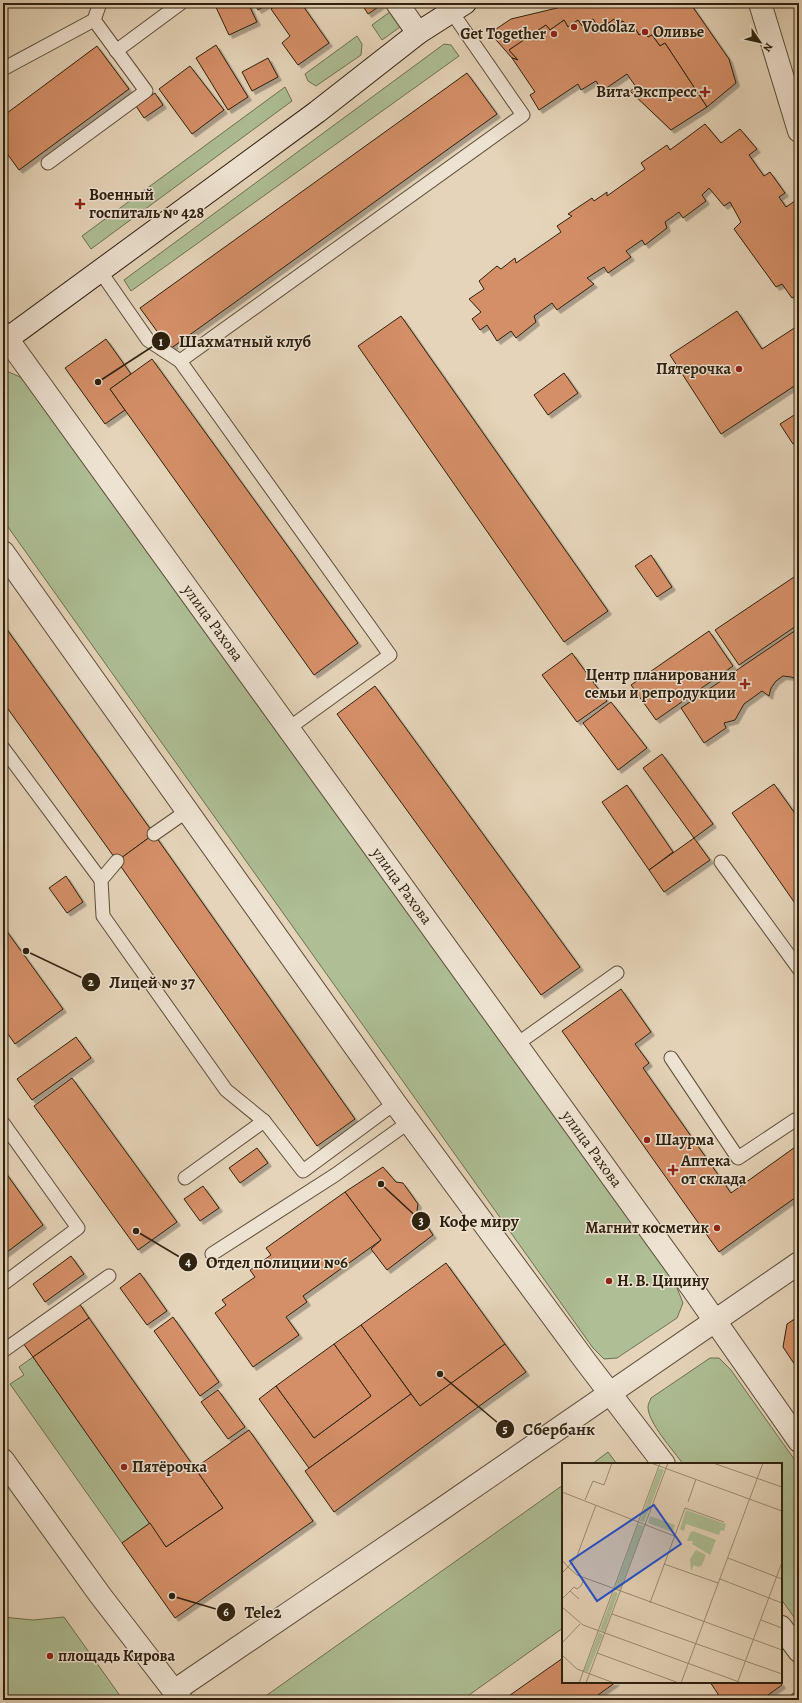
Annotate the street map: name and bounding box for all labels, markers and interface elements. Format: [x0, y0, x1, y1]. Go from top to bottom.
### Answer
place label: Vodolaz [581, 16, 635, 38]
place label: Оливье [653, 21, 704, 43]
marker: Vodolaz [569, 22, 579, 32]
north arrow [740, 22, 780, 62]
place label: Get Together [460, 23, 546, 45]
marker: Оливье [640, 27, 650, 37]
marker: Get Together [549, 29, 559, 39]
text: N [759, 40, 776, 55]
place label: Вита Экспресс [596, 81, 697, 103]
marker: Вита Экспресс [700, 87, 710, 97]
place label: Военный госпиталь № 428 [89, 184, 204, 224]
marker: Военный госпиталь № 428 [74, 198, 86, 210]
callout: Шахматный клуб [151, 327, 319, 356]
text: Шахматный клуб [179, 330, 311, 353]
text: 1 [159, 334, 164, 350]
place label: Пятерочка [656, 358, 731, 380]
marker: Пятерочка [734, 364, 744, 374]
street label: улица Рахова [177, 579, 249, 667]
place label: Центр планирования семьи и репродукции [585, 664, 736, 704]
marker: Центр планирования семьи и репродукции [739, 678, 751, 690]
street label: улица Рахова [366, 842, 438, 930]
callout: Лицей № 37 [81, 967, 203, 996]
text: Лицей № 37 [109, 971, 196, 994]
text: 2 [88, 974, 94, 990]
street label: улица Рахова [556, 1105, 628, 1193]
place label: Шаурма [655, 1129, 714, 1151]
marker: Шаурма [642, 1135, 652, 1145]
place label: Аптека от склада [680, 1150, 747, 1190]
marker: Аптека от склада [668, 1165, 678, 1175]
callout: Кофе миру [411, 1207, 526, 1236]
text: Кофе миру [439, 1210, 520, 1233]
text: 3 [418, 1213, 424, 1229]
place label: Магнит косметик [585, 1217, 709, 1239]
marker: Магнит косметик [712, 1223, 722, 1233]
callout: Отдел полиции №6 [178, 1248, 356, 1277]
text: Отдел полиции №6 [206, 1251, 348, 1274]
text: 4 [185, 1254, 191, 1270]
place label: Н. В. Цицину [617, 1270, 709, 1292]
marker: Н. В. Цицину [604, 1276, 614, 1286]
callout: Сбербанк [495, 1414, 604, 1443]
text: Сбербанк [523, 1418, 595, 1441]
text: 5 [502, 1421, 508, 1437]
place label: Пятёрочка [132, 1456, 207, 1478]
marker: Пятёрочка [119, 1462, 129, 1472]
inset map [562, 1463, 782, 1683]
callout: Tele2 [216, 1598, 289, 1627]
text: Tele2 [244, 1601, 282, 1624]
text: 6 [223, 1604, 229, 1620]
place label: площадь Кирова [58, 1645, 175, 1667]
marker: площадь Кирова [45, 1651, 55, 1661]

